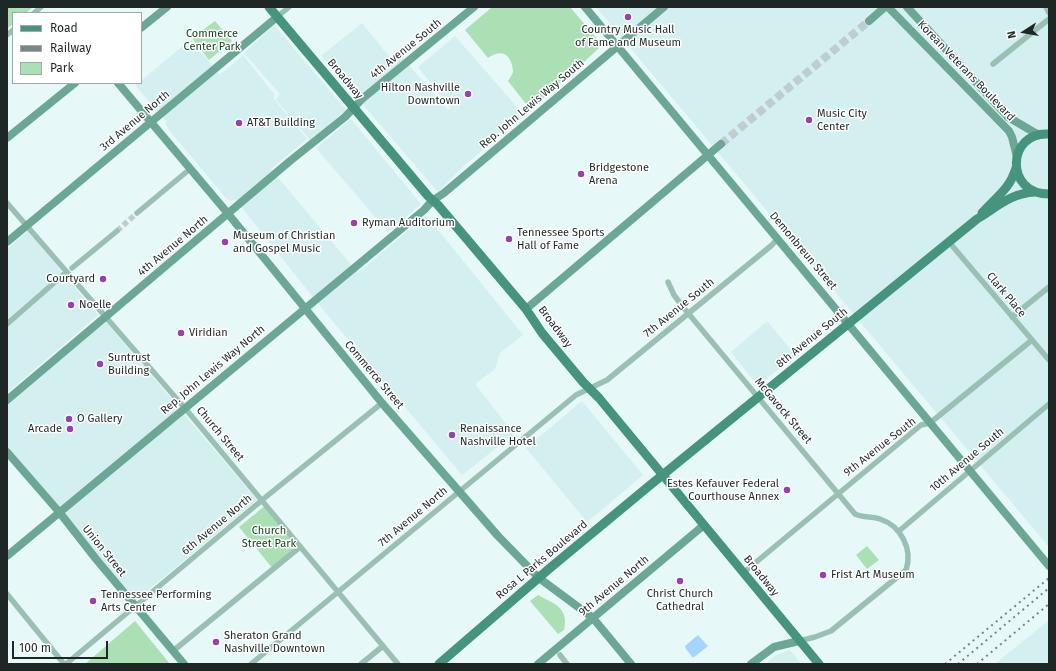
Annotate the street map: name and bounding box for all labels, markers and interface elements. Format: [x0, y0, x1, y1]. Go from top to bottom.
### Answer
legend [12, 12, 142, 84]
marker: Country Music Hall of Fame and Museum [623, 12, 633, 22]
north arrow [1004, 12, 1044, 52]
street label: 4th Avenue South [368, 16, 444, 82]
street label: Korean Veterans Boulevard [915, 18, 1017, 124]
text: Road [50, 21, 78, 35]
place label: Country Music Hall of Fame and Museum [575, 23, 681, 49]
park label: Commerce Center Park [184, 27, 240, 53]
text: N [1005, 30, 1019, 40]
text: Railway [50, 41, 91, 55]
street label: Broadway [324, 56, 366, 102]
street label: Rep. John Lewis Way South [477, 56, 587, 152]
text: Park [50, 61, 74, 75]
place label: Hilton Nashville Downtown [381, 81, 460, 107]
street label: 3rd Avenue North [97, 88, 173, 154]
marker: Hilton Nashville Downtown [463, 89, 473, 99]
place label: Music City Center [817, 107, 867, 133]
marker: Music City Center [804, 115, 814, 125]
place label: AT&T Building [247, 116, 315, 130]
marker: AT&T Building [234, 118, 244, 128]
place label: Bridgestone Arena [589, 161, 649, 187]
marker: Bridgestone Arena [576, 169, 586, 179]
street label: Demonbreun Street [767, 209, 839, 293]
street label: 4th Avenue North [135, 213, 211, 279]
place label: Ryman Auditorium [362, 216, 455, 230]
marker: Ryman Auditorium [349, 218, 359, 228]
place label: Tennessee Sports Hall of Fame [517, 226, 604, 252]
place label: Museum of Christian and Gospel Music [233, 229, 335, 255]
marker: Tennessee Sports Hall of Fame [504, 234, 514, 244]
marker: Museum of Christian and Gospel Music [220, 237, 230, 247]
street label: Clark Place [983, 270, 1029, 320]
place label: Courtyard [46, 272, 95, 286]
marker: Courtyard [98, 274, 108, 284]
street label: 7th Avenue South [641, 276, 717, 340]
place label: Noelle [79, 298, 111, 312]
marker: Noelle [66, 300, 76, 310]
street label: Broadway [535, 304, 575, 350]
street label: 8th Avenue South [774, 305, 850, 371]
street label: Rep. John Lewis Way North [158, 323, 268, 417]
place label: Viridian [189, 326, 228, 340]
marker: Viridian [176, 328, 186, 338]
street label: Commerce Street [342, 338, 406, 412]
place label: Suntrust Building [108, 351, 151, 377]
marker: Suntrust Building [95, 359, 105, 369]
street label: McGavock Street [752, 375, 814, 447]
street label: Church Street [193, 404, 247, 464]
place label: O Gallery [77, 412, 122, 426]
marker: O Gallery [64, 414, 74, 424]
street label: 9th Avenue South [841, 415, 919, 479]
place label: Arcade [28, 422, 62, 436]
place label: Renaissance Nashville Hotel [460, 422, 536, 448]
marker: Arcade [65, 424, 75, 434]
street label: 10th Avenue South [927, 425, 1007, 495]
marker: Renaissance Nashville Hotel [447, 430, 457, 440]
place label: Estes Kefauver Federal Courthouse Annex [667, 477, 779, 503]
street label: 7th Avenue North [376, 484, 450, 550]
marker: Estes Kefauver Federal Courthouse Annex [782, 485, 792, 495]
street label: 6th Avenue North [179, 492, 255, 558]
street label: Rosa L Parks Boulevard [494, 518, 590, 602]
street label: Union Street [79, 523, 129, 579]
park label: Church Street Park [242, 524, 296, 550]
street label: 9th Avenue North [576, 553, 652, 619]
street label: Broadway [741, 553, 781, 599]
place label: Frist Art Museum [831, 568, 915, 582]
marker: Frist Art Museum [818, 570, 828, 580]
marker: Christ Church Cathedral [675, 576, 685, 586]
place label: Christ Church Cathedral [647, 587, 713, 613]
place label: Tennessee Performing Arts Center [101, 588, 211, 614]
marker: Tennessee Performing Arts Center [88, 596, 98, 606]
place label: Sheraton Grand Nashville Downtown [224, 629, 325, 655]
scale bar [14, 633, 110, 659]
marker: Sheraton Grand Nashville Downtown [211, 637, 221, 647]
text: 100 m [19, 641, 51, 655]

